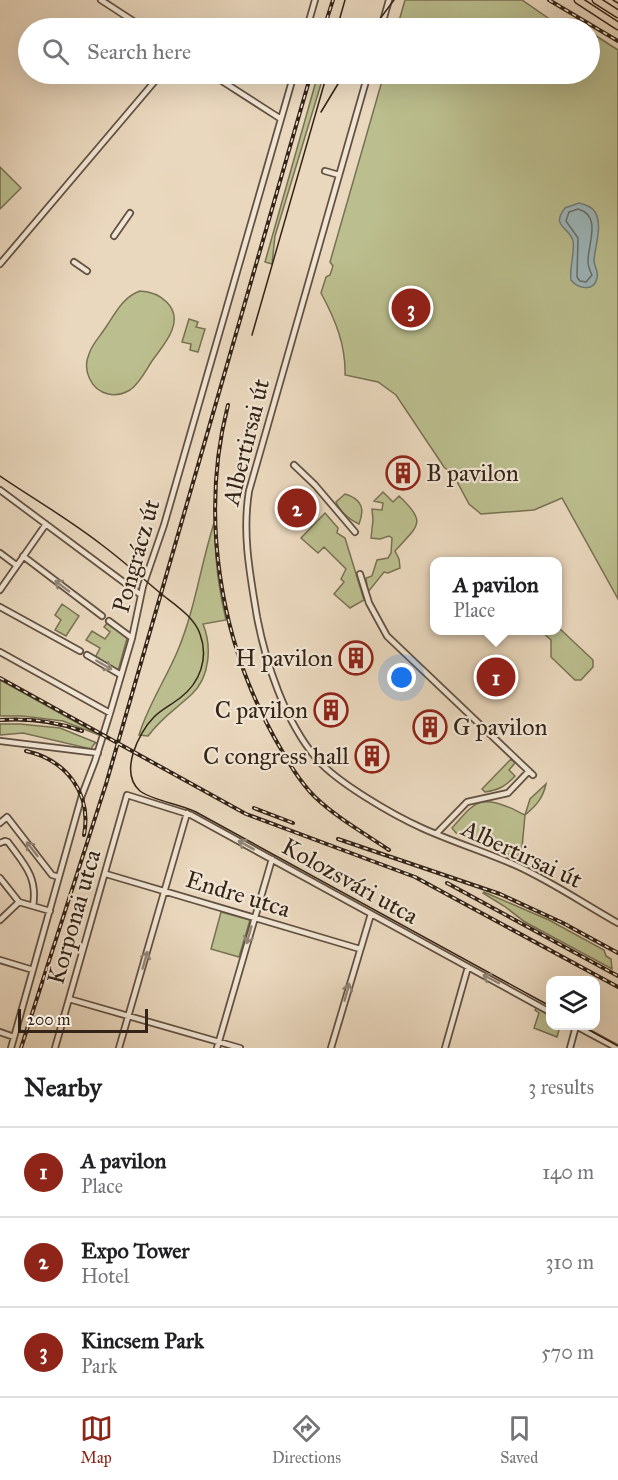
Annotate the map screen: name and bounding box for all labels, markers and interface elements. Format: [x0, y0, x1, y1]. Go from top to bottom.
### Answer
search box [18, 18, 600, 84]
icon: search [39, 35, 72, 68]
text: Search here [87, 38, 191, 65]
pin: 3 [392, 286, 430, 330]
street label: Albertirsai út [216, 375, 276, 509]
building icon: B pavilon [385, 455, 421, 491]
place label: B pavilon [426, 458, 519, 488]
pin: 2 [278, 486, 316, 530]
street label: Pongrácz út [106, 495, 167, 616]
popup [430, 557, 562, 635]
text: A pavilon [453, 571, 539, 598]
one-way arrow [54, 579, 70, 592]
text: Place [453, 598, 495, 622]
building icon: H pavilon [338, 640, 374, 676]
place label: H pavilon [235, 643, 333, 673]
pin: 1 [476, 654, 516, 700]
one-way arrow [95, 659, 112, 671]
your location [387, 663, 416, 692]
building icon: C pavilon [313, 692, 349, 728]
place label: C pavilon [215, 695, 308, 725]
building icon: G pavilon [412, 709, 448, 745]
place label: G pavilon [453, 712, 548, 742]
building icon: C congress hall [354, 738, 390, 774]
place label: C congress hall [203, 741, 350, 771]
street label: Albertirsai út [456, 813, 587, 895]
street label: Kolozsvári utca [277, 831, 424, 931]
one-way arrow [238, 839, 256, 850]
one-way arrow [26, 842, 38, 858]
street label: Korponai utca [40, 845, 108, 988]
street label: Endre utca [182, 864, 295, 924]
one-way arrow [243, 925, 254, 944]
one-way arrow [139, 951, 151, 970]
one-way arrow [482, 973, 500, 984]
map controls [546, 976, 600, 1030]
button: layers [546, 976, 600, 1030]
one-way arrow [342, 983, 354, 1002]
scale bar [18, 1006, 148, 1034]
text: 200 m [27, 1010, 70, 1029]
text: Nearby [24, 1071, 102, 1103]
text: 3 results [528, 1075, 594, 1099]
text: A pavilon [81, 1147, 166, 1174]
text: 1 [40, 1160, 47, 1184]
text: 140 m [542, 1160, 594, 1184]
text: Place [81, 1174, 123, 1198]
text: Expo Tower [81, 1237, 190, 1264]
text: 2 [39, 1250, 48, 1274]
text: 310 m [545, 1250, 594, 1274]
text: Hotel [81, 1264, 129, 1288]
text: Kincsem Park [81, 1327, 204, 1354]
text: 3 [40, 1340, 48, 1364]
text: 570 m [541, 1340, 594, 1364]
text: Park [81, 1354, 117, 1378]
tab: Map [80, 1412, 113, 1467]
tab: Directions [272, 1412, 341, 1467]
tab: Saved [500, 1412, 538, 1467]

